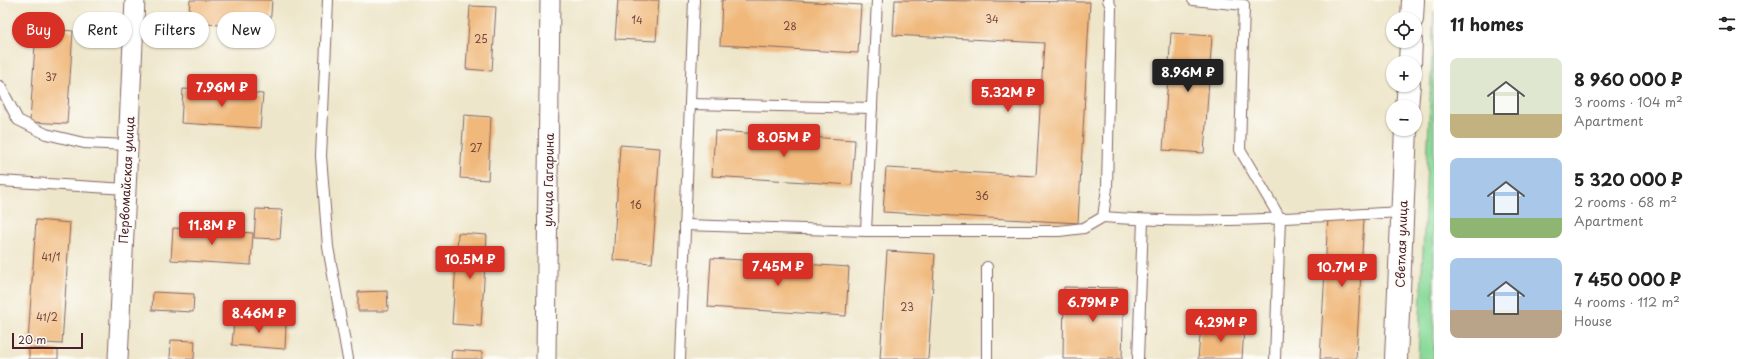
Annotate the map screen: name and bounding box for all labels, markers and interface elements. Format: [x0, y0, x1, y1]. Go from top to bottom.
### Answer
house number: 34 [985, 11, 999, 26]
text: 11 homes [1450, 11, 1524, 37]
chip: Buy [12, 12, 65, 48]
chip: Rent [73, 12, 132, 48]
chip: Filters [140, 12, 209, 48]
chip: New [217, 12, 275, 48]
house number: 14 [631, 12, 643, 27]
map controls [1386, 12, 1422, 136]
button: locate [1386, 12, 1422, 48]
icon: filters [1716, 13, 1738, 35]
house number: 28 [783, 18, 797, 33]
house number: 25 [474, 31, 488, 46]
button: + [1386, 56, 1422, 92]
pin: 8.96M ₽ [1151, 59, 1225, 93]
text: 8.96M ₽ [1161, 62, 1215, 81]
text: 8 960 000 ₽ [1574, 66, 1682, 92]
house number: 37 [45, 69, 58, 84]
pin: 7.96M ₽ [185, 74, 259, 108]
icon: home [1482, 74, 1530, 122]
text: 7.96M ₽ [196, 77, 248, 96]
pin: 5.32M ₽ [971, 79, 1045, 113]
text: 5.32M ₽ [981, 82, 1035, 101]
text: 3 rooms · 104 m² [1574, 92, 1683, 111]
button: − [1386, 100, 1422, 136]
text: Apartment [1574, 111, 1643, 130]
street label: Первомайская улица [114, 116, 138, 244]
pin: 8.05M ₽ [747, 124, 821, 158]
text: 8.05M ₽ [757, 127, 811, 146]
street label: улица Гагарина [538, 133, 558, 227]
house number: 27 [470, 140, 483, 155]
text: 5 320 000 ₽ [1574, 166, 1683, 192]
icon: home [1482, 174, 1530, 222]
house number: 36 [975, 188, 989, 203]
text: 2 rooms · 68 m² [1574, 192, 1677, 211]
house number: 16 [630, 197, 642, 212]
street label: Светлая улица [1390, 200, 1412, 288]
text: Apartment [1574, 211, 1643, 230]
pin: 11.8M ₽ [175, 212, 249, 246]
text: 11.8M ₽ [188, 215, 236, 234]
pin: 10.5M ₽ [433, 246, 507, 280]
house number: 41/1 [41, 249, 61, 264]
text: 10.5M ₽ [444, 249, 496, 268]
pin: 7.45M ₽ [741, 253, 815, 287]
pin: 10.7M ₽ [1305, 254, 1379, 288]
text: 7.45M ₽ [752, 256, 804, 275]
text: 10.7M ₽ [1317, 257, 1367, 276]
text: 7 450 000 ₽ [1574, 266, 1681, 292]
icon: home [1482, 274, 1530, 322]
pin: 6.79M ₽ [1056, 289, 1130, 323]
text: 6.79M ₽ [1067, 292, 1119, 311]
text: 4 rooms · 112 m² [1574, 292, 1680, 311]
house number: 23 [900, 299, 914, 314]
pin: 8.46M ₽ [222, 300, 296, 334]
text: 8.46M ₽ [232, 303, 286, 322]
house number: 41/2 [36, 309, 58, 324]
pin: 4.29M ₽ [1184, 309, 1258, 343]
text: House [1574, 311, 1612, 330]
text: 4.29M ₽ [1195, 312, 1247, 331]
scale bar [12, 331, 83, 350]
text: 20 m [18, 331, 46, 348]

